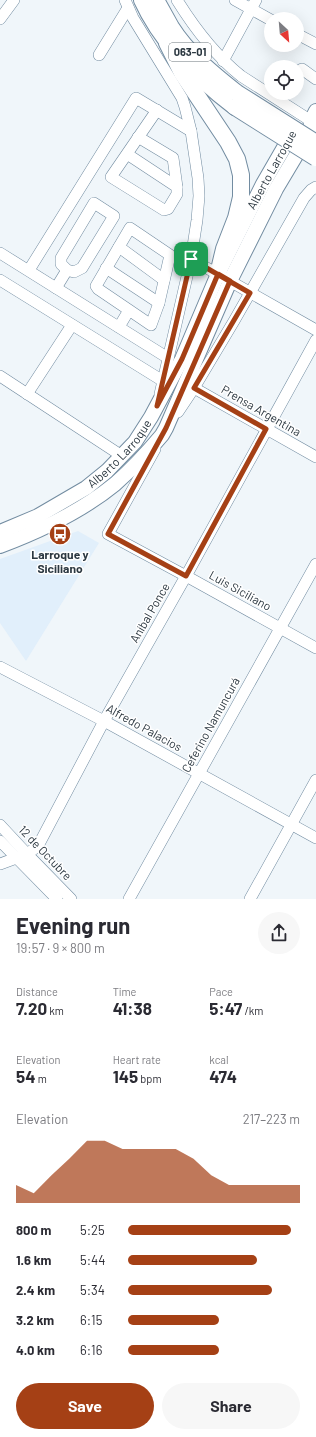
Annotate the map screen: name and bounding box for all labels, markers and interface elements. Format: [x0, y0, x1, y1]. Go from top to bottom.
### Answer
north arrow [264, 12, 304, 52]
map controls [264, 12, 304, 100]
road number: 063-01 [169, 43, 211, 61]
button: locate [264, 60, 304, 100]
street label: Alberto Larroque [244, 128, 299, 211]
pin [174, 242, 208, 276]
icon: arrive [180, 248, 202, 270]
street label: Prensa Argentina [219, 382, 304, 439]
street label: Alberto Larroque [84, 417, 154, 490]
bus stop icon: Larroque y Siciliano [47, 521, 73, 547]
place label: Larroque y Siciliano [31, 547, 89, 575]
street label: Luis Siciliano [207, 567, 274, 613]
street label: Aníbal Ponce [126, 580, 172, 645]
street label: Ceferino Namuncurá [178, 675, 242, 775]
street label: Alfredo Palacios [104, 701, 185, 754]
street label: 12 de Octubre [16, 822, 75, 882]
text: Evening run [16, 912, 130, 938]
button: share [258, 912, 300, 954]
text: 19:57 · 9 × 800 m [16, 940, 105, 956]
text: Distance [16, 985, 58, 998]
text: Time [113, 985, 136, 998]
text: Pace [209, 985, 233, 998]
text: 7.20 [16, 998, 47, 1018]
text: 41:38 [113, 998, 152, 1018]
text: 5:47 [209, 998, 242, 1018]
text: km [47, 1004, 64, 1017]
text: /km [242, 1004, 263, 1017]
text: Elevation [16, 1053, 60, 1066]
text: Heart rate [113, 1053, 161, 1066]
text: kcal [209, 1053, 229, 1066]
text: 54 [16, 1066, 35, 1086]
text: 145 [113, 1066, 138, 1086]
text: 474 [209, 1066, 237, 1086]
text: m [35, 1072, 47, 1085]
text: bpm [138, 1072, 162, 1085]
text: Elevation [16, 1111, 68, 1127]
text: 217–223 m [243, 1111, 300, 1127]
text: 800 m [16, 1222, 51, 1238]
text: 5:25 [80, 1222, 105, 1238]
text: 1.6 km [16, 1252, 51, 1268]
text: 5:44 [80, 1252, 105, 1268]
text: 2.4 km [16, 1282, 55, 1298]
text: 5:34 [80, 1282, 105, 1298]
text: 3.2 km [16, 1312, 54, 1328]
text: 6:15 [80, 1312, 102, 1328]
text: 4.0 km [16, 1342, 55, 1358]
text: 6:16 [80, 1342, 102, 1358]
button: Save [16, 1383, 154, 1429]
button: Share [162, 1383, 300, 1429]

